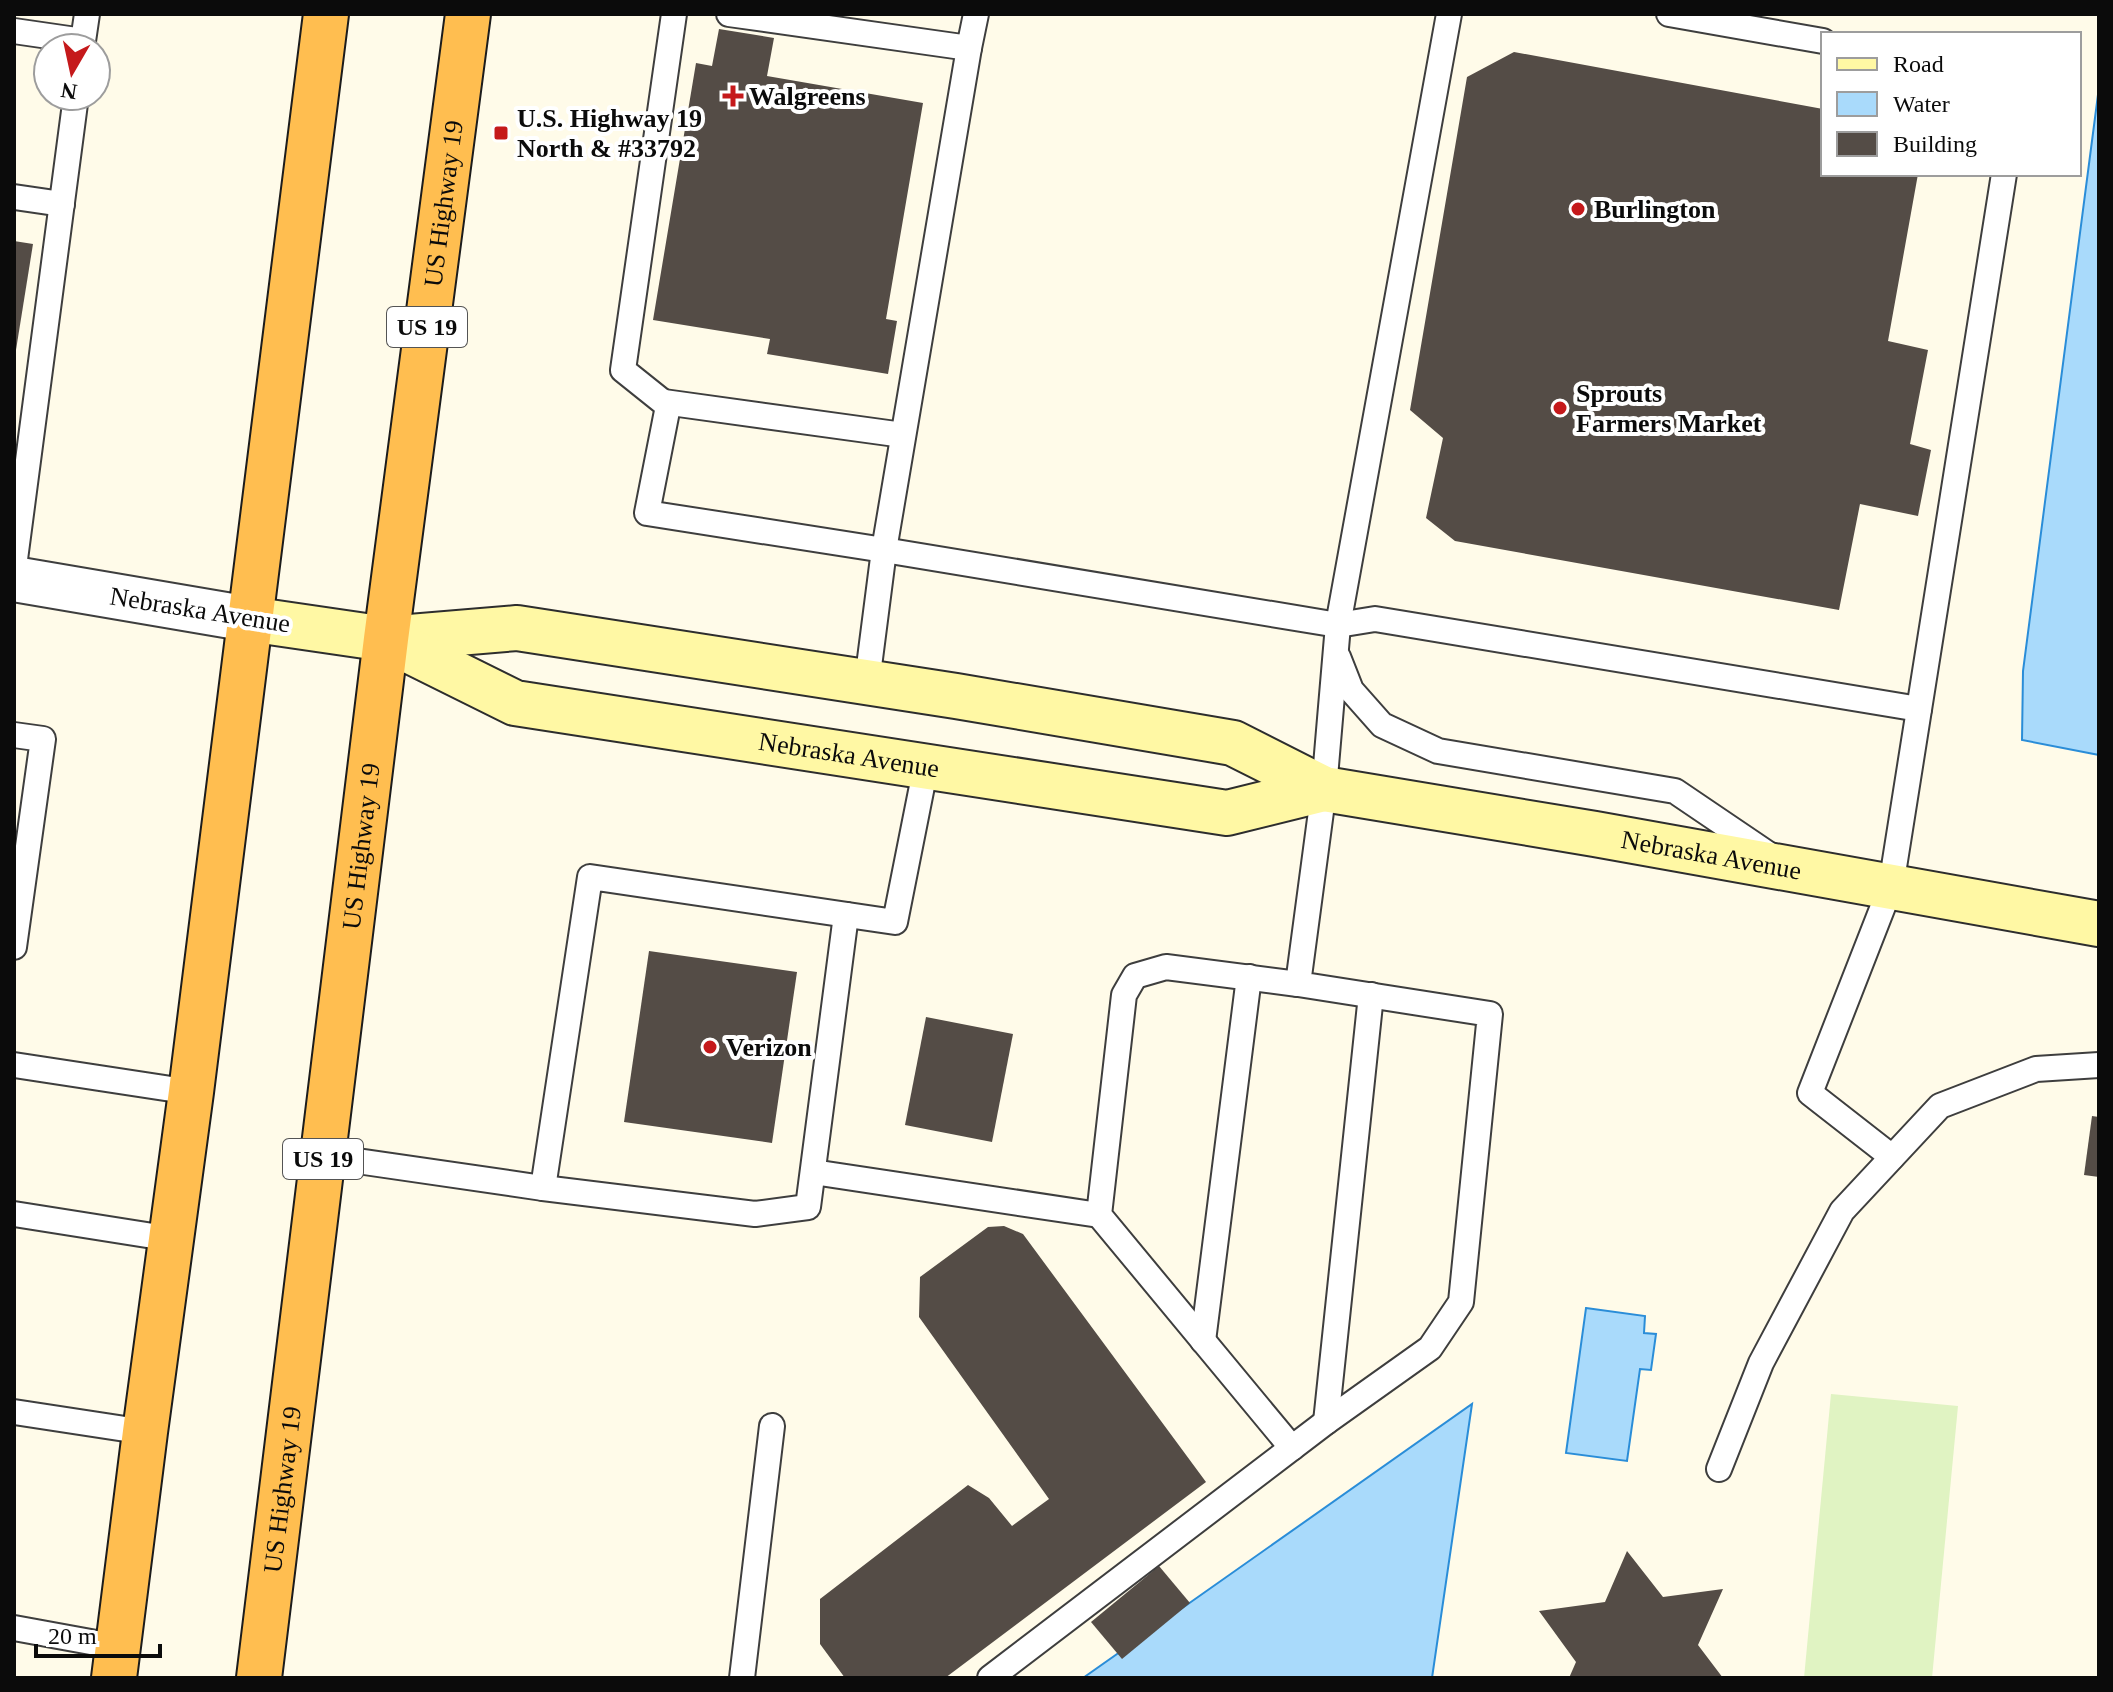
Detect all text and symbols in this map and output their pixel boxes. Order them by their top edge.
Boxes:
north arrow [32,32,112,112]
legend [1821,32,2081,176]
text: Road [1893,51,1944,77]
text: N [59,78,79,105]
place label: Walgreens [749,82,866,111]
marker: Walgreens [724,87,742,105]
text: Water [1893,91,1950,117]
place label: U.S. Highway 19 North & #33792 [517,104,702,163]
street label: US Highway 19 [418,118,468,288]
marker: U.S. Highway 19 North & #33792 [492,124,510,142]
text: Building [1893,131,1977,157]
place label: Burlington [1594,195,1716,224]
marker: Burlington [1569,200,1587,218]
road number: US 19 [387,307,467,347]
place label: Sprouts Farmers Market [1576,379,1762,438]
marker: Sprouts Farmers Market [1551,399,1569,417]
street label: Nebraska Avenue [108,581,292,639]
street label: Nebraska Avenue [757,726,941,783]
street label: US Highway 19 [336,761,385,931]
street label: Nebraska Avenue [1619,824,1804,885]
place label: Verizon [726,1033,812,1062]
marker: Verizon [701,1038,719,1056]
road number: US 19 [283,1139,363,1179]
street label: US Highway 19 [257,1404,307,1574]
scale bar [36,1608,160,1658]
text: 20 m [48,1623,97,1649]

